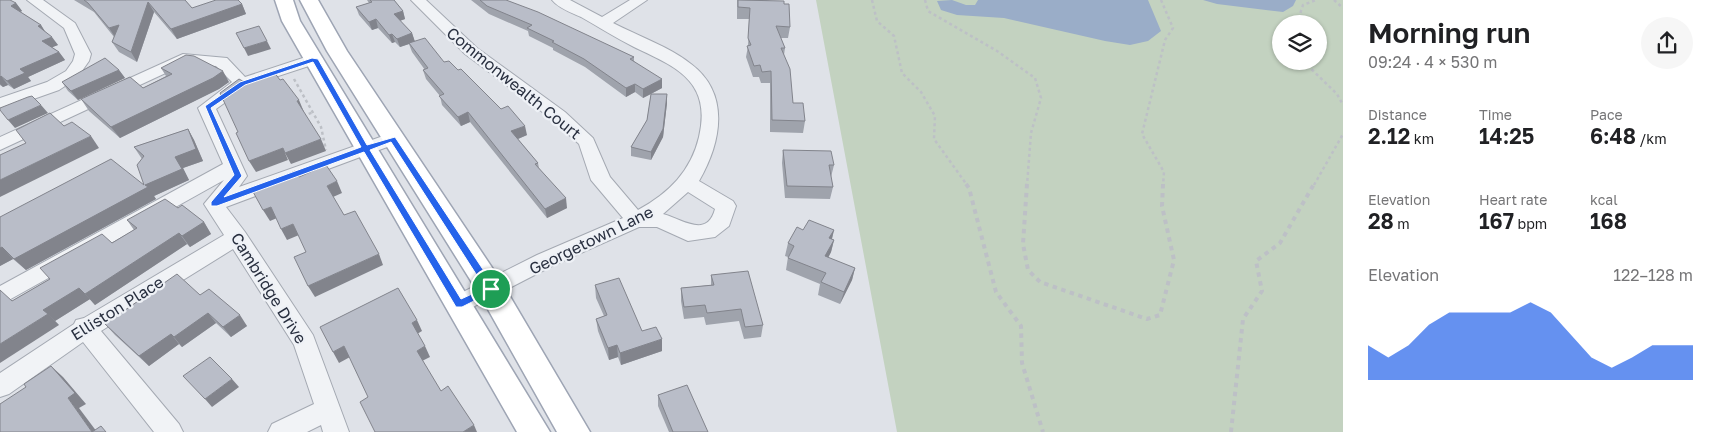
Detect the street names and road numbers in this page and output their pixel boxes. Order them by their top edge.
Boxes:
street label: Commonwealth Court [443,23,585,143]
street label: Georgetown Lane [526,201,656,279]
street label: Cambridge Drive [227,229,311,347]
street label: Elliston Place [67,272,167,344]

